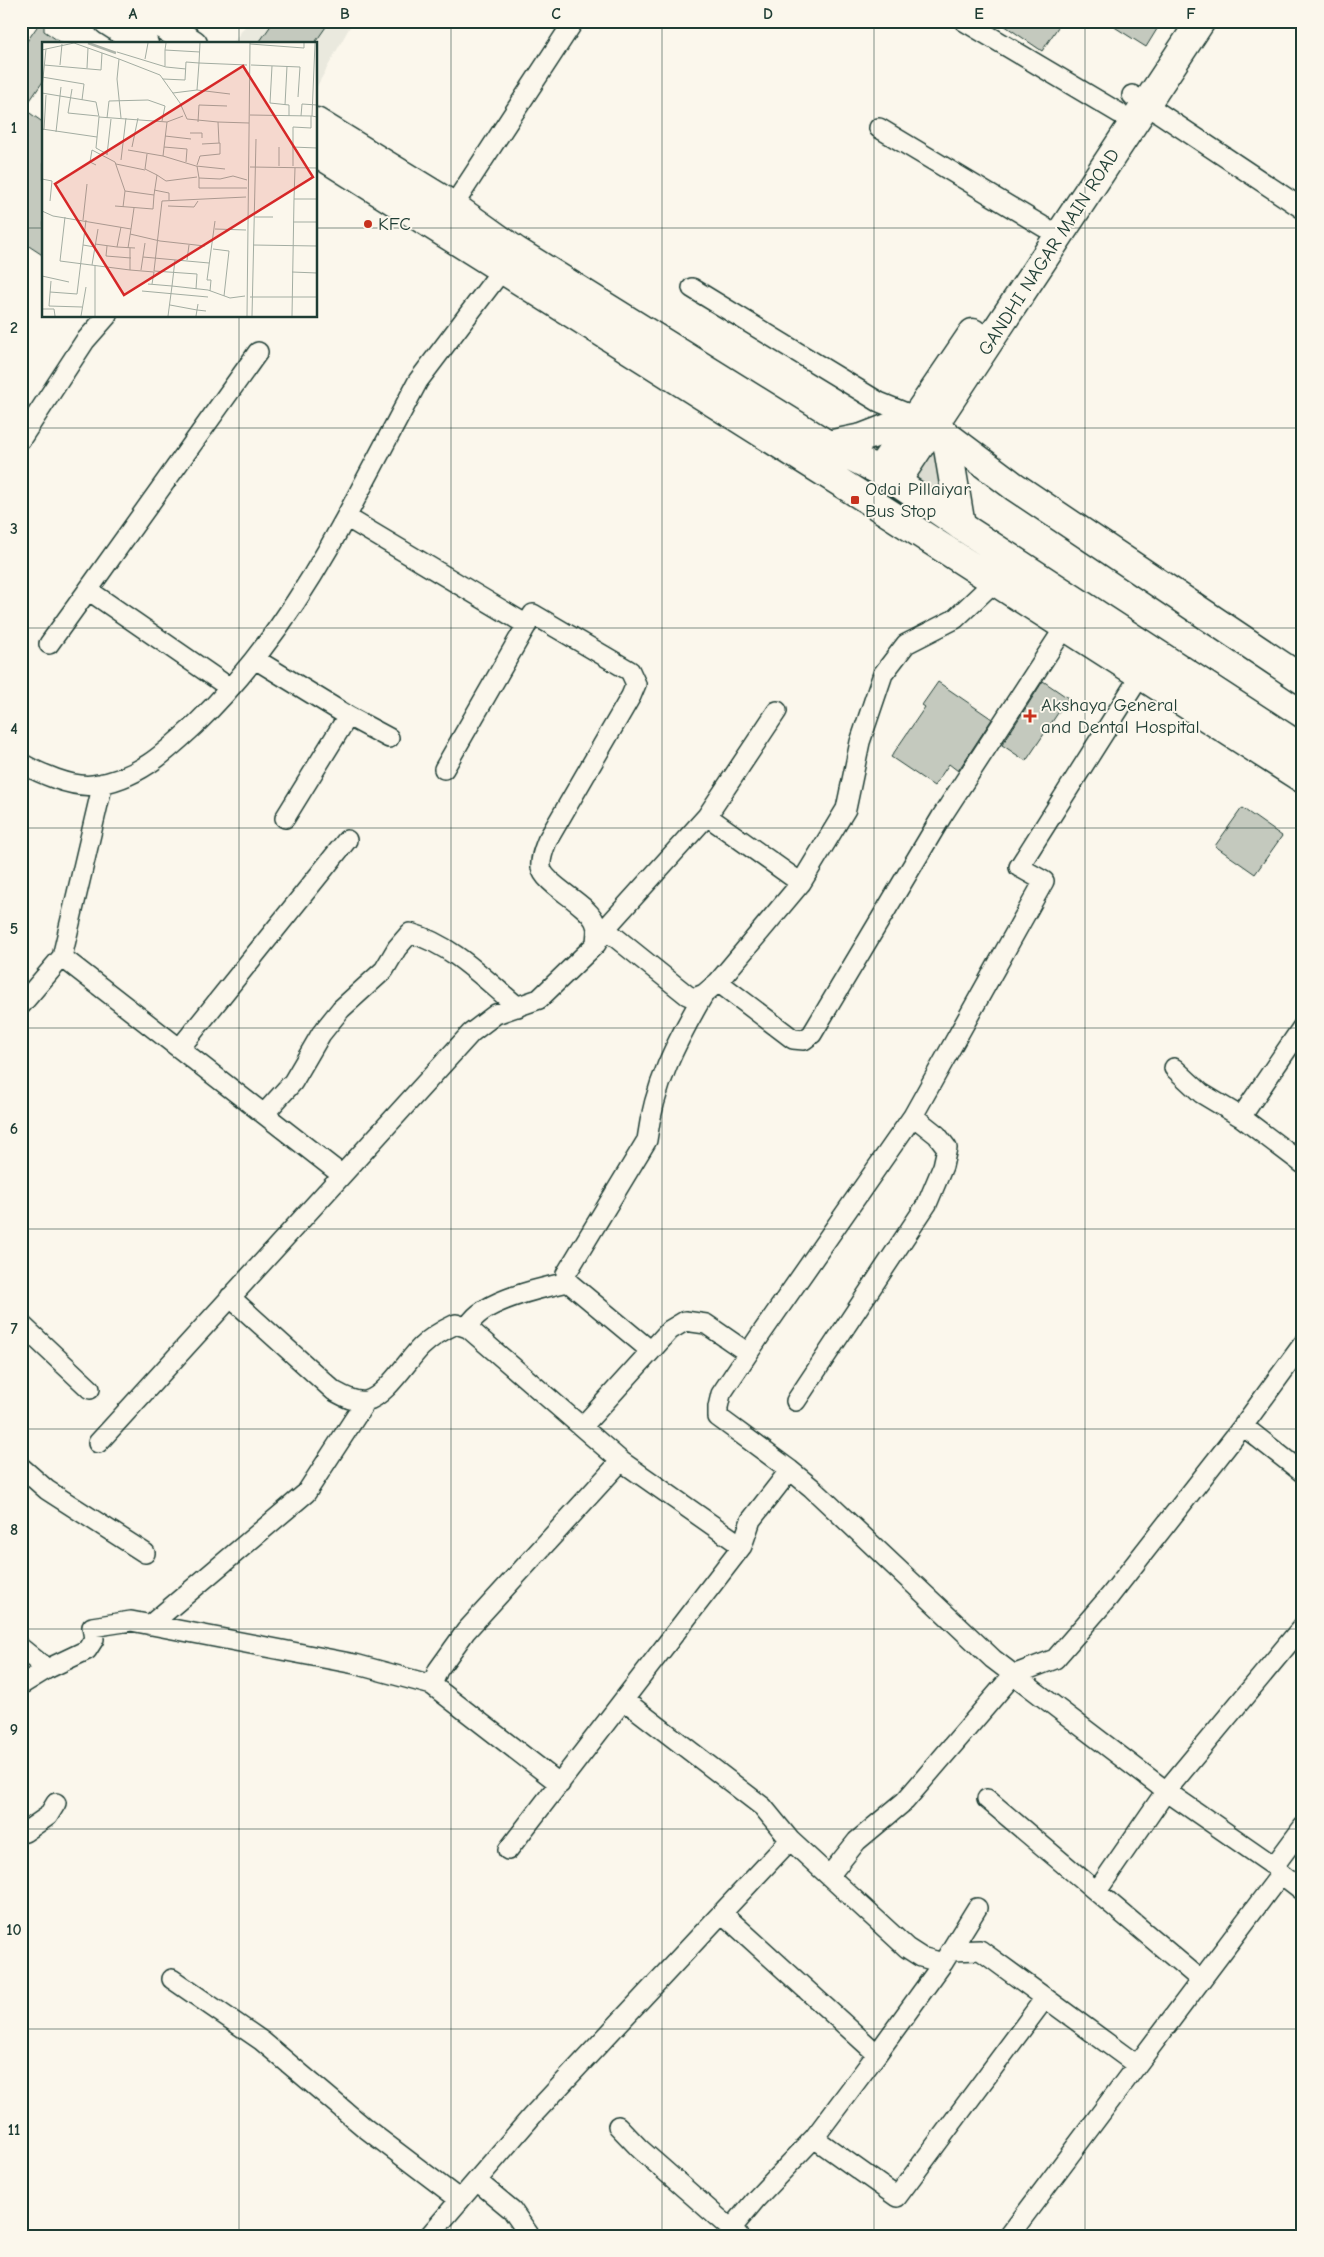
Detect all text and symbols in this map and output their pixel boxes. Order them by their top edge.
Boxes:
text: A [129,5,138,23]
text: B [340,5,350,23]
text: C [551,5,561,23]
text: D [763,5,773,23]
text: E [974,5,984,23]
text: F [1186,5,1196,23]
inset map [42,42,318,318]
text: 1 [11,119,17,137]
street label: GANDHI NAGAR MAIN ROAD [974,144,1124,360]
place label: KFC [378,213,411,235]
marker: KFC [362,218,374,230]
text: 2 [10,319,18,337]
place label: Odai Pillaiyar Bus Stop [865,478,971,522]
marker: Odai Pillaiyar Bus Stop [849,494,861,506]
text: 3 [10,520,18,538]
place label: Akshaya General and Dental Hospital [1041,694,1200,738]
marker: Akshaya General and Dental Hospital [1023,709,1037,723]
text: 4 [10,720,18,738]
text: 5 [10,920,18,938]
text: 6 [10,1120,18,1138]
text: 7 [10,1320,18,1338]
text: 8 [10,1521,18,1539]
text: 9 [10,1721,18,1739]
text: 10 [6,1921,22,1939]
text: 11 [8,2121,20,2139]

